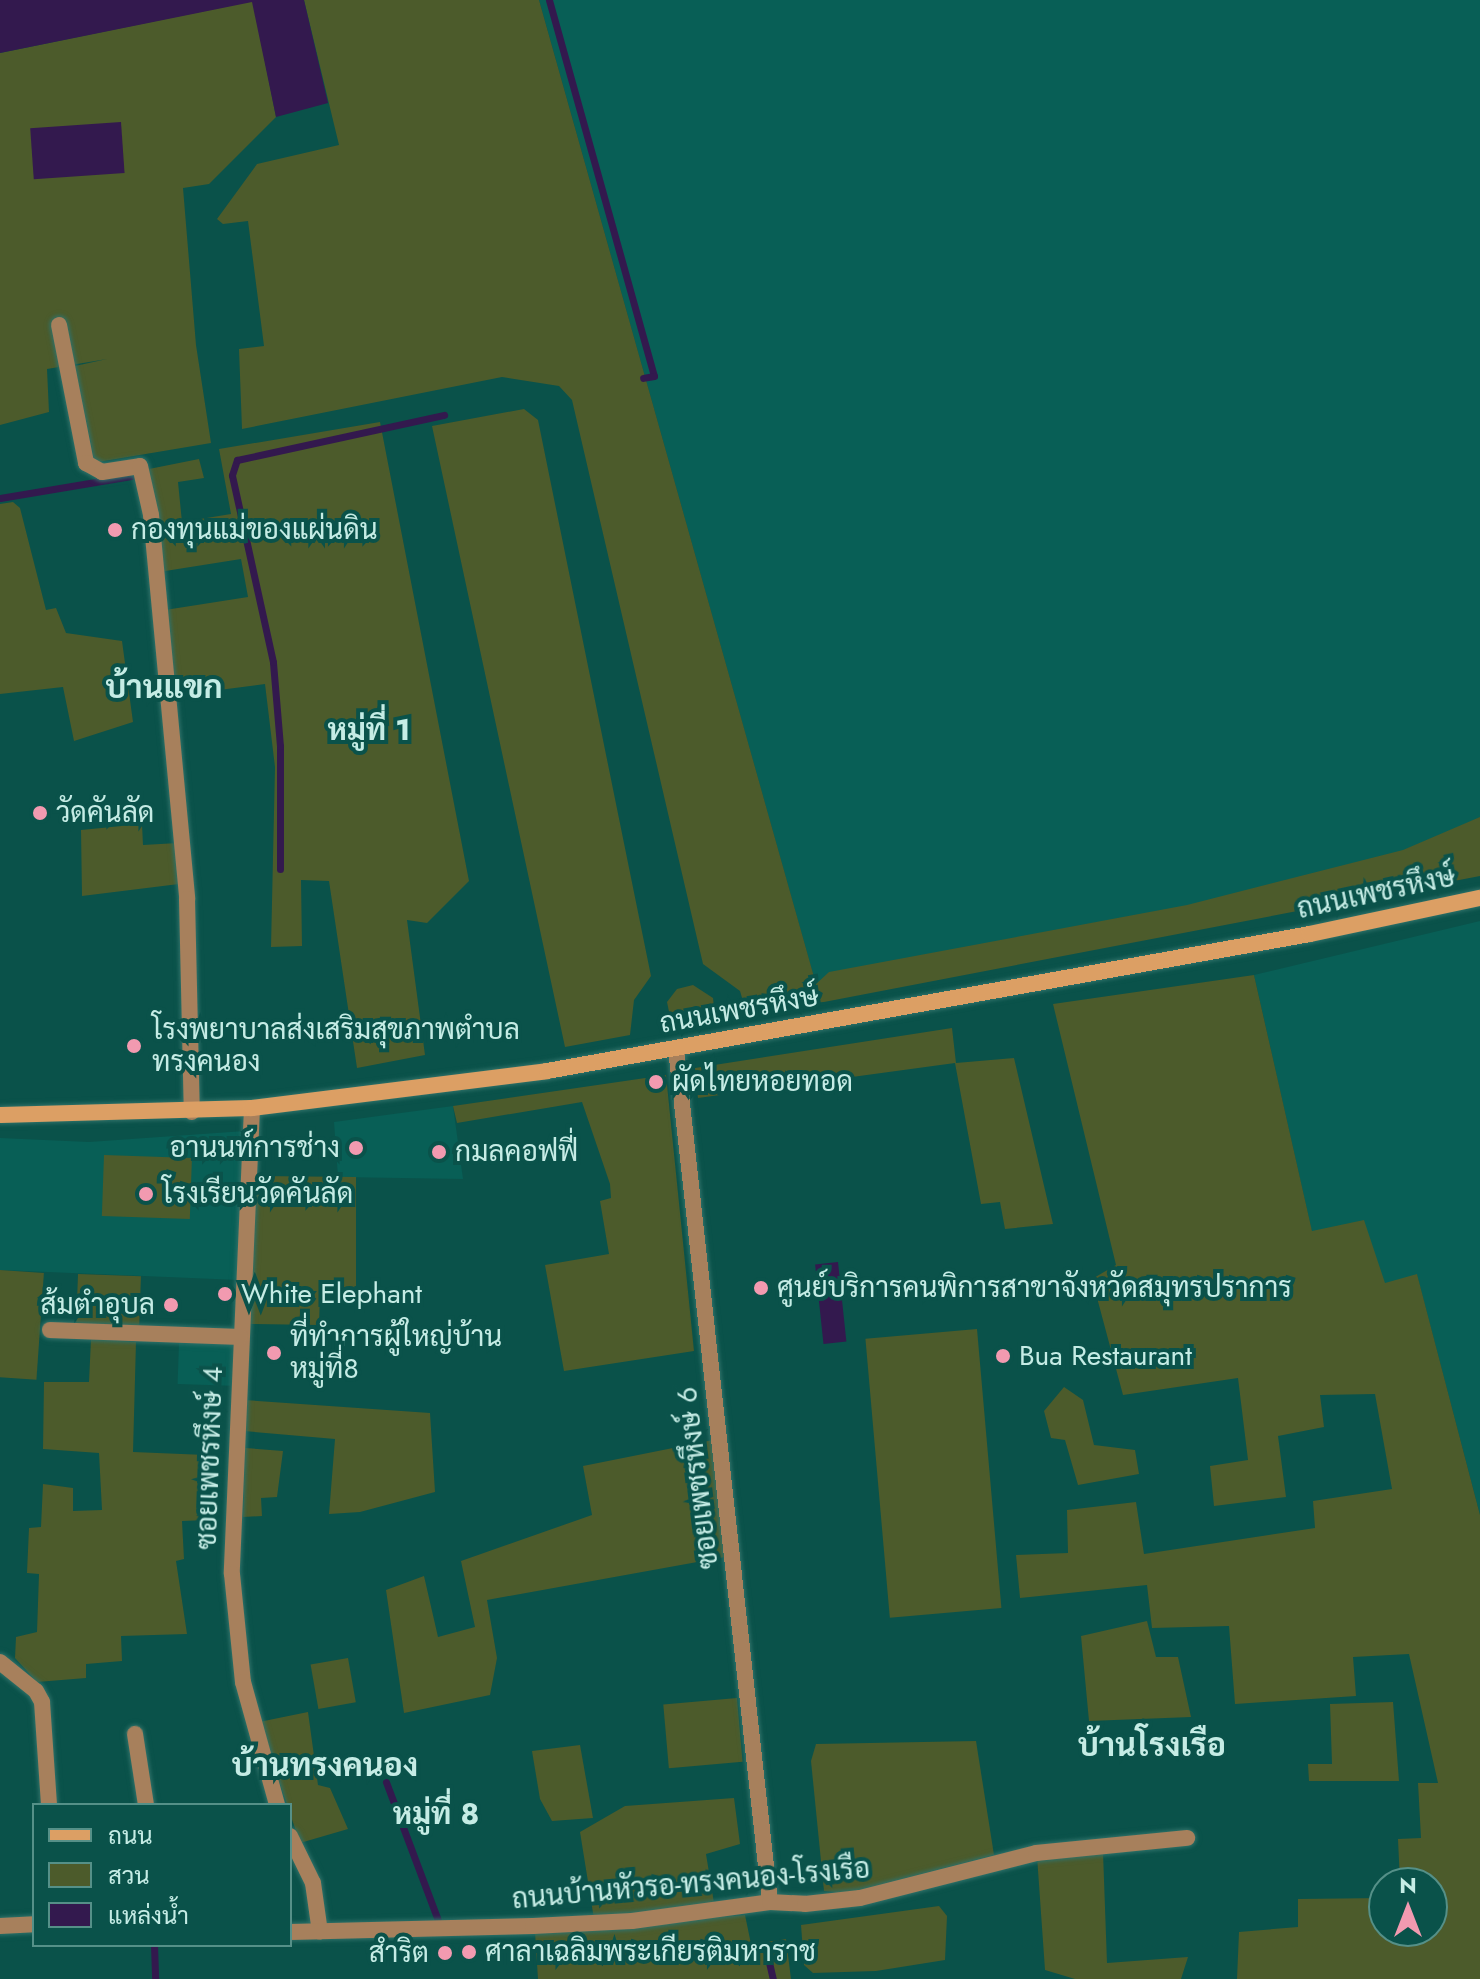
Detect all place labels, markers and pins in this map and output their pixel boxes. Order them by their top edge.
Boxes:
place label: กองทุนแม่ของแผ่นดิน [131,513,378,547]
marker: กองทุนแม่ของแผ่นดิน [106,521,124,539]
place label: วัดคันลัด [56,796,154,830]
marker: วัดคันลัด [31,804,49,822]
place label: โรงพยาบาลส่งเสริมสุขภาพตำบล ทรงคนอง [152,1013,520,1079]
marker: โรงพยาบาลส่งเสริมสุขภาพตำบล ทรงคนอง [123,1035,145,1057]
place label: ผัดไทยหอยทอด [672,1065,853,1099]
marker: ผัดไทยหอยทอด [647,1073,665,1091]
place label: อานนท์การช่าง [169,1131,340,1165]
place label: กมลคอฟฟี่ [455,1135,578,1169]
marker: อานนท์การช่าง [347,1139,365,1157]
marker: กมลคอฟฟี่ [430,1143,448,1161]
place label: โรงเรียนวัดคันลัด [162,1177,353,1211]
marker: โรงเรียนวัดคันลัด [137,1185,155,1203]
place label: ศูนย์บริการคนพิการสาขาจังหวัดสมุทรปราการ [777,1271,1292,1305]
place label: White Elephant [241,1277,422,1311]
marker: ศูนย์บริการคนพิการสาขาจังหวัดสมุทรปราการ [752,1279,770,1297]
marker: White Elephant [216,1285,234,1303]
place label: ส้มตำอุบล [40,1288,155,1322]
marker: ส้มตำอุบล [162,1296,180,1314]
place label: ที่ทำการผู้ใหญ่บ้าน หมู่ที่8 [290,1320,502,1386]
place label: Bua Restaurant [1019,1339,1192,1373]
marker: ที่ทำการผู้ใหญ่บ้าน หมู่ที่8 [265,1344,283,1362]
marker: Bua Restaurant [994,1347,1012,1365]
place label: ศาลาเฉลิมพระเกียรติมหาราช [485,1935,816,1969]
place label: สำริต [369,1936,429,1970]
marker: ศาลาเฉลิมพระเกียรติมหาราช [460,1943,478,1961]
marker: สำริต [436,1944,454,1962]

